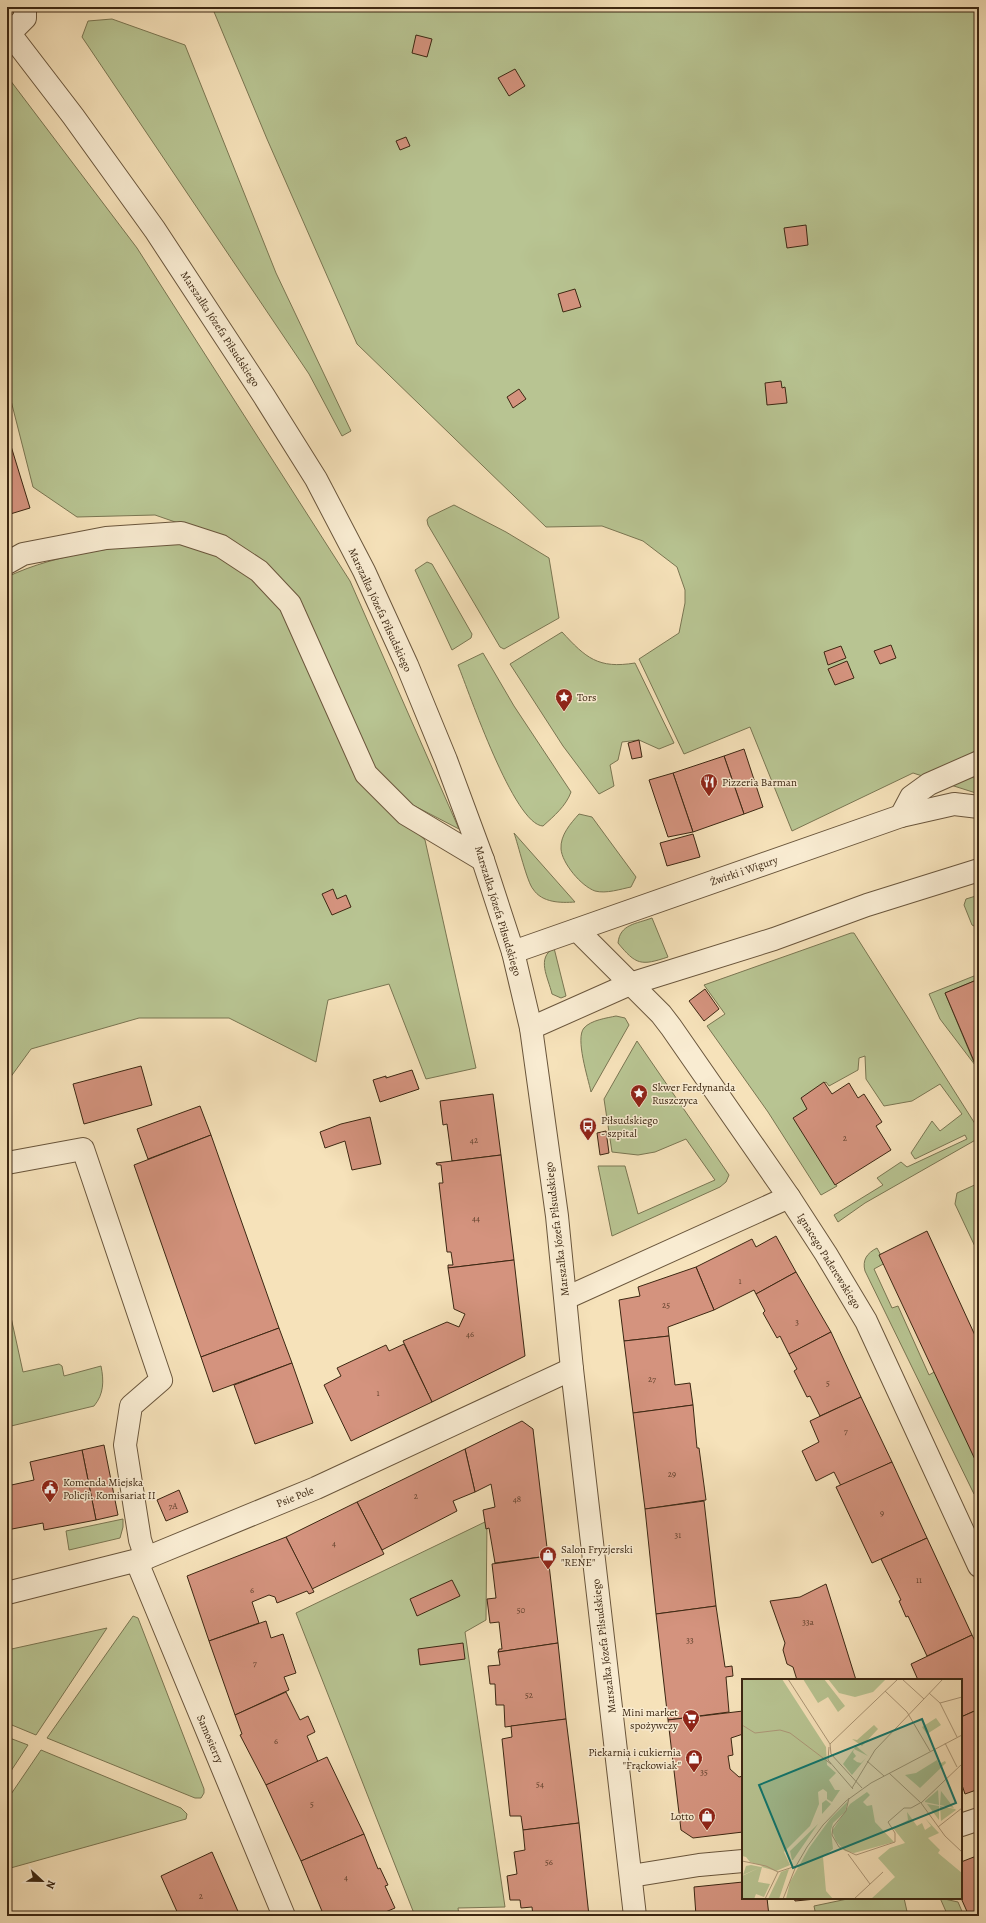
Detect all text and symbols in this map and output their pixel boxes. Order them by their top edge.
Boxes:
street label: Marszałka Józefa Piłsudskiego [177,268,263,390]
street label: Marszałka Józefa Piłsudskiego [345,546,416,675]
place icon: Tors [554,687,574,712]
place label: Tors [577,690,596,705]
restaurant icon: Pizzeria Barman [699,772,719,797]
place label: Pizzeria Barman [722,775,797,790]
street label: Marszałka Józefa Piłsudskiego [471,844,525,978]
street label: Żwirki i Wigury [708,852,780,890]
place label: Skwer Ferdynanda Ruszczyca [652,1080,736,1108]
place icon: Skwer Ferdynanda Ruszczyca [629,1083,649,1108]
place label: Piłsudskiego - szpital [601,1113,659,1141]
bus stop icon: Piłsudskiego - szpital [578,1116,598,1141]
house number: 2 [843,1132,848,1144]
house number: 42 [470,1134,479,1146]
street label: Marszałka Józefa Piłsudskiego [541,1160,573,1297]
street label: Ignacego Paderewskiego [793,1210,865,1312]
house number: 44 [472,1212,480,1224]
house number: 1 [738,1275,742,1287]
house number: 25 [662,1299,670,1311]
house number: 3 [795,1316,799,1328]
house number: 46 [466,1328,474,1340]
house number: 27 [648,1373,656,1385]
house number: 5 [826,1377,830,1389]
house number: 1 [376,1387,380,1399]
house number: 7 [844,1425,848,1437]
house number: 29 [668,1468,676,1480]
place label: Komenda Miejska Policji. Komisariat II [63,1475,156,1503]
public building icon: Komenda Miejska Policji. Komisariat II [40,1478,60,1503]
street label: Psie Pole [274,1483,316,1511]
house number: 2 [414,1490,419,1502]
house number: 48 [513,1493,521,1505]
house number: 7A [168,1500,178,1512]
house number: 9 [880,1507,884,1519]
house number: 31 [675,1529,681,1541]
house number: 4 [332,1537,336,1549]
place label: Salon Fryzjerski "RENE" [561,1542,633,1570]
shop icon: Salon Fryzjerski "RENE" [538,1545,558,1570]
house number: 11 [916,1574,922,1586]
street label: Marszałka Józefa Piłsudskiego [588,1577,620,1714]
house number: 6 [250,1584,254,1596]
house number: 50 [517,1604,526,1616]
house number: 33a [802,1616,815,1628]
house number: 33 [686,1634,694,1646]
house number: 7 [253,1657,257,1669]
inset map [742,1679,962,1899]
house number: 52 [525,1689,534,1701]
place label: Mini market spożywczy [622,1705,678,1733]
supermarket icon: Mini market spożywczy [681,1708,701,1733]
street label: Samosierry [193,1712,227,1766]
house number: 6 [274,1735,278,1747]
place label: Piekarnia i cukiernia "Frąckowiak" [588,1745,682,1773]
shop icon: Piekarnia i cukiernia "Frąckowiak" [684,1748,704,1773]
house number: 35 [700,1766,708,1778]
house number: 54 [536,1778,544,1790]
house number: 5 [310,1798,314,1810]
shop icon: Lotto [697,1806,717,1831]
place label: Lotto [670,1809,695,1824]
house number: 56 [545,1856,553,1868]
north arrow [22,1861,62,1901]
house number: 4 [344,1871,348,1883]
text: N [42,1878,59,1891]
house number: 2 [199,1890,204,1902]

